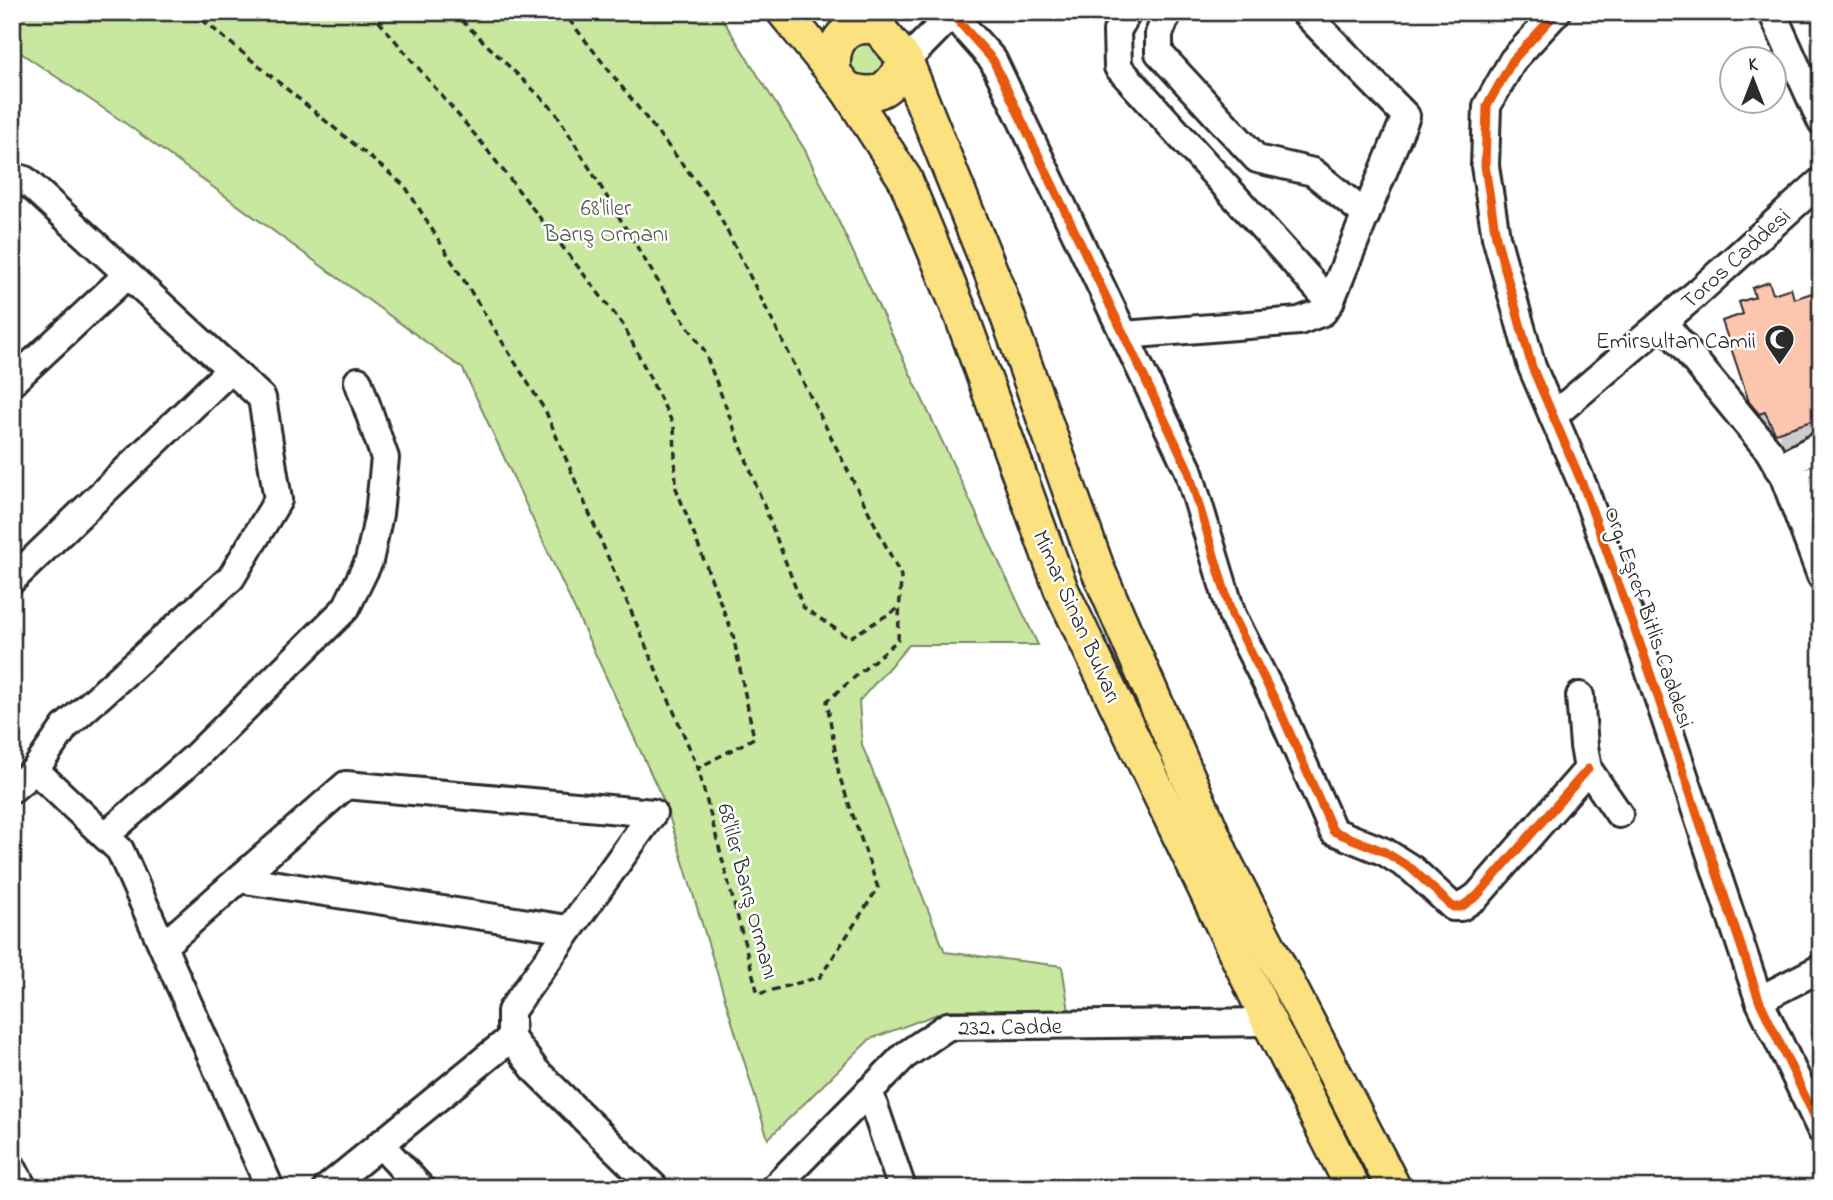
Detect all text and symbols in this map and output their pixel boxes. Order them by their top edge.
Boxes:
north arrow [1717,46,1787,116]
text: K [1748,52,1758,79]
park label: 68'liler Barış Ormanı [543,193,668,252]
street label: Toros Caddesi [1674,201,1799,318]
mosque icon: Emirsultan Camii [1762,323,1796,367]
place label: Emirsultan Camii [1596,326,1756,359]
street label: Org. Eşref Bitlis Caddesi [1593,503,1701,733]
street label: Mimar Sinan Bulvarı [1023,525,1129,709]
street label: 68'liler Barış Ormanı [707,800,786,983]
street label: 232. Cadde [958,1011,1063,1046]

